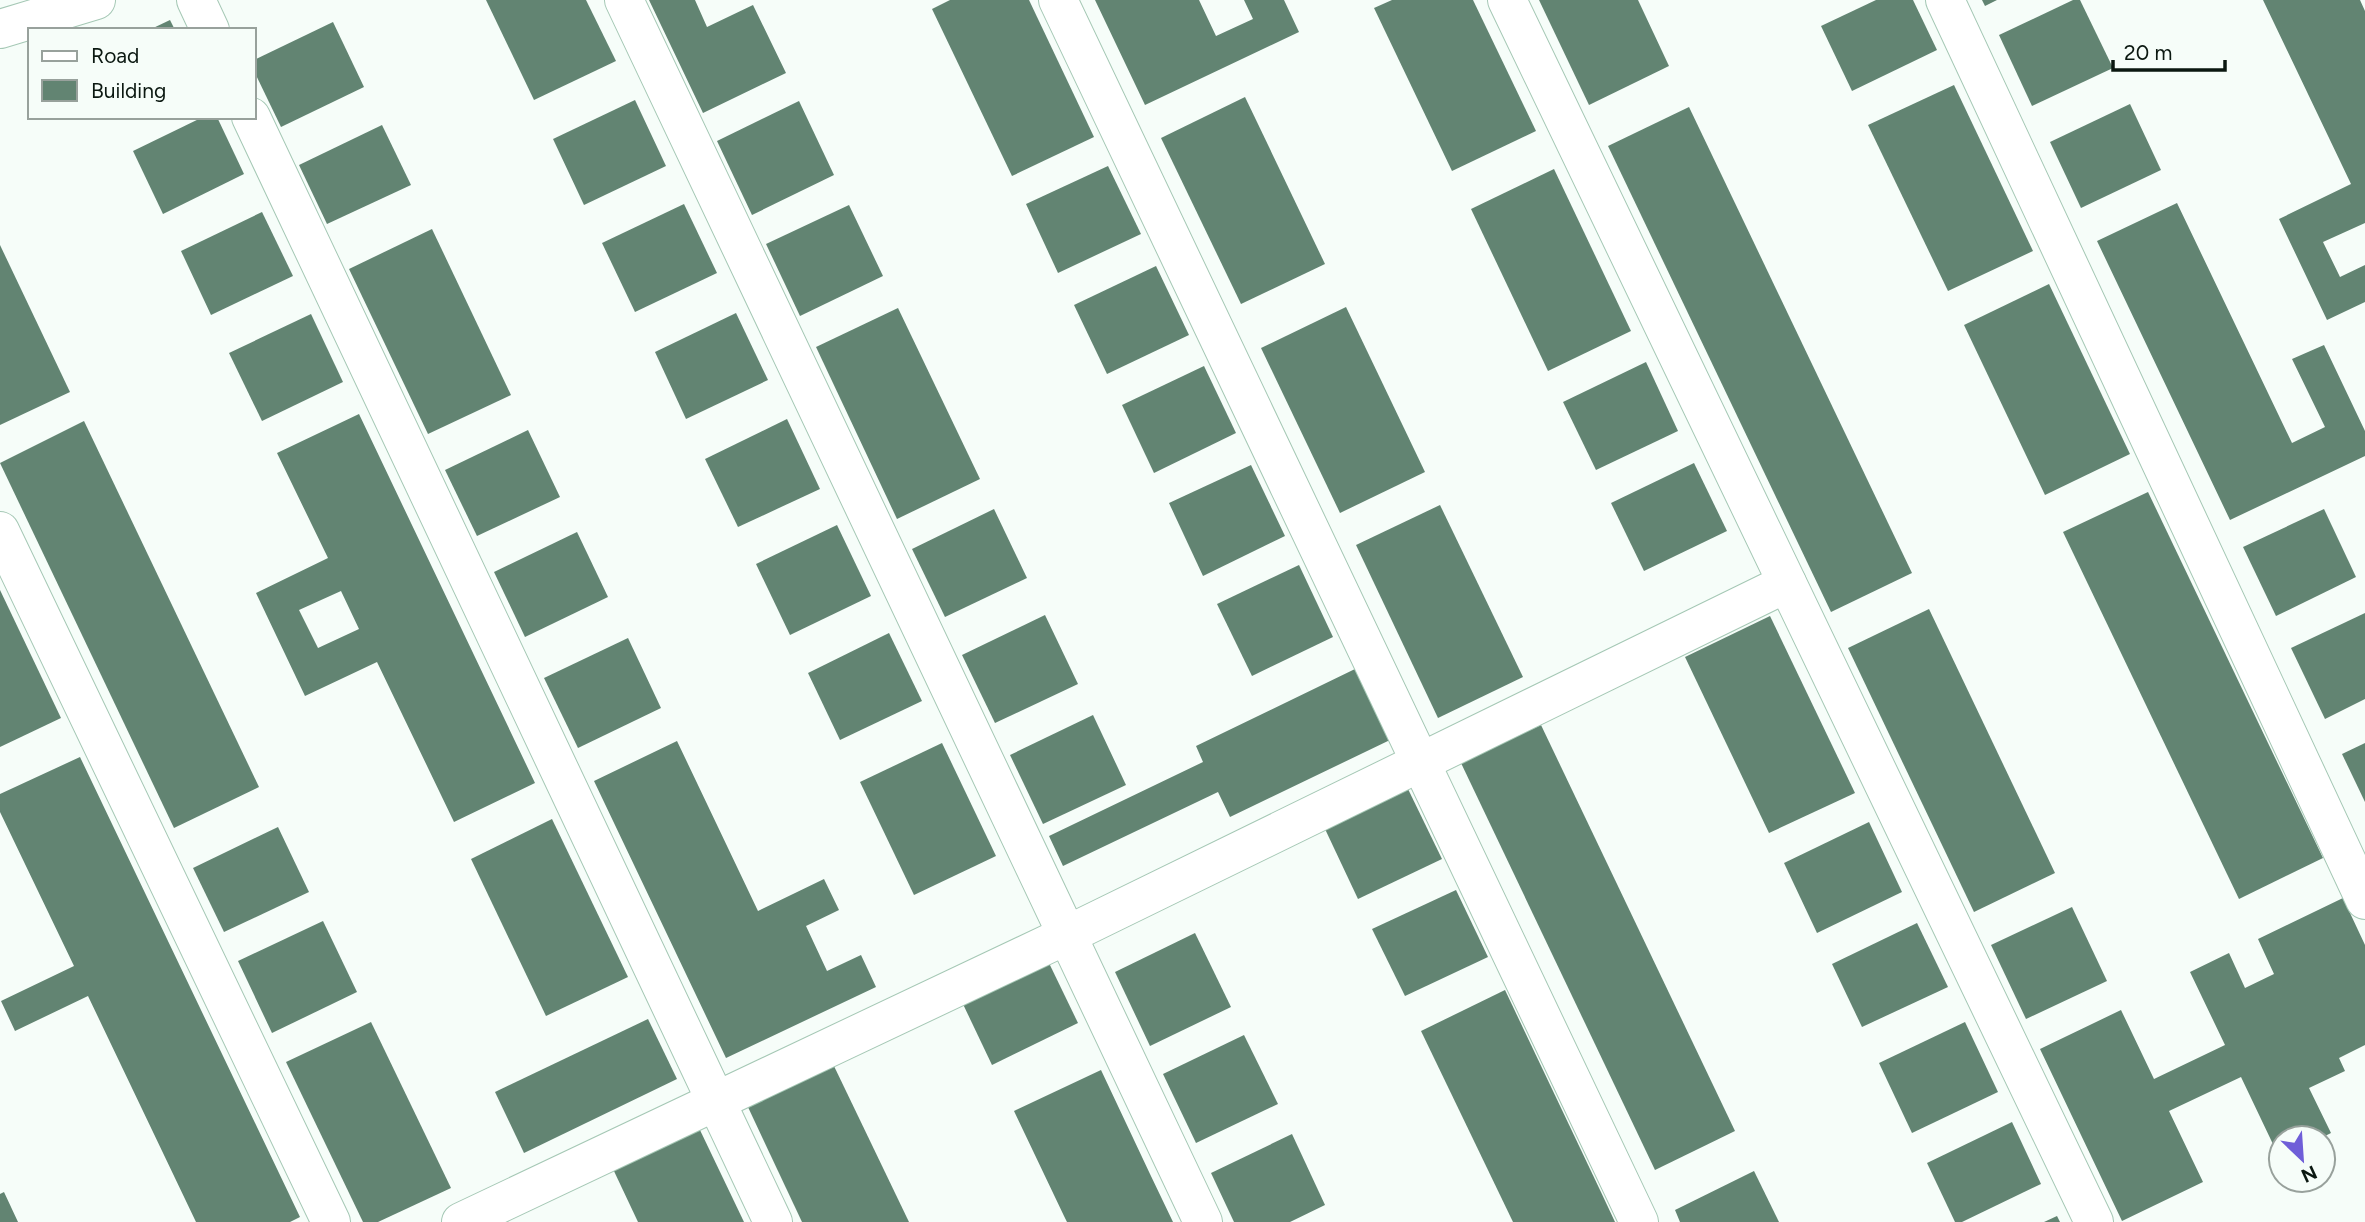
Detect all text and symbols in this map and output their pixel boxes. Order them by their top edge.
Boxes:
legend [28,28,256,119]
scale bar [2113,28,2225,72]
text: 20 m [2124,40,2172,65]
text: Road [91,43,139,68]
text: Building [91,78,166,103]
north arrow [2267,1124,2337,1194]
text: N [2297,1160,2320,1187]

